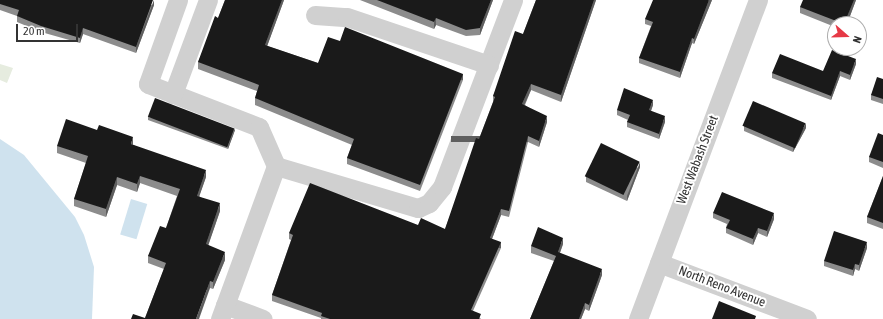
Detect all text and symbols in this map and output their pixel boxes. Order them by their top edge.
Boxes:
scale bar [18,16,80,42]
north arrow [827,16,867,56]
text: 20 m [23,24,45,38]
text: N [851,35,864,45]
street label: West Wabash Street [674,114,722,206]
street label: North Reno Avenue [676,263,768,311]

